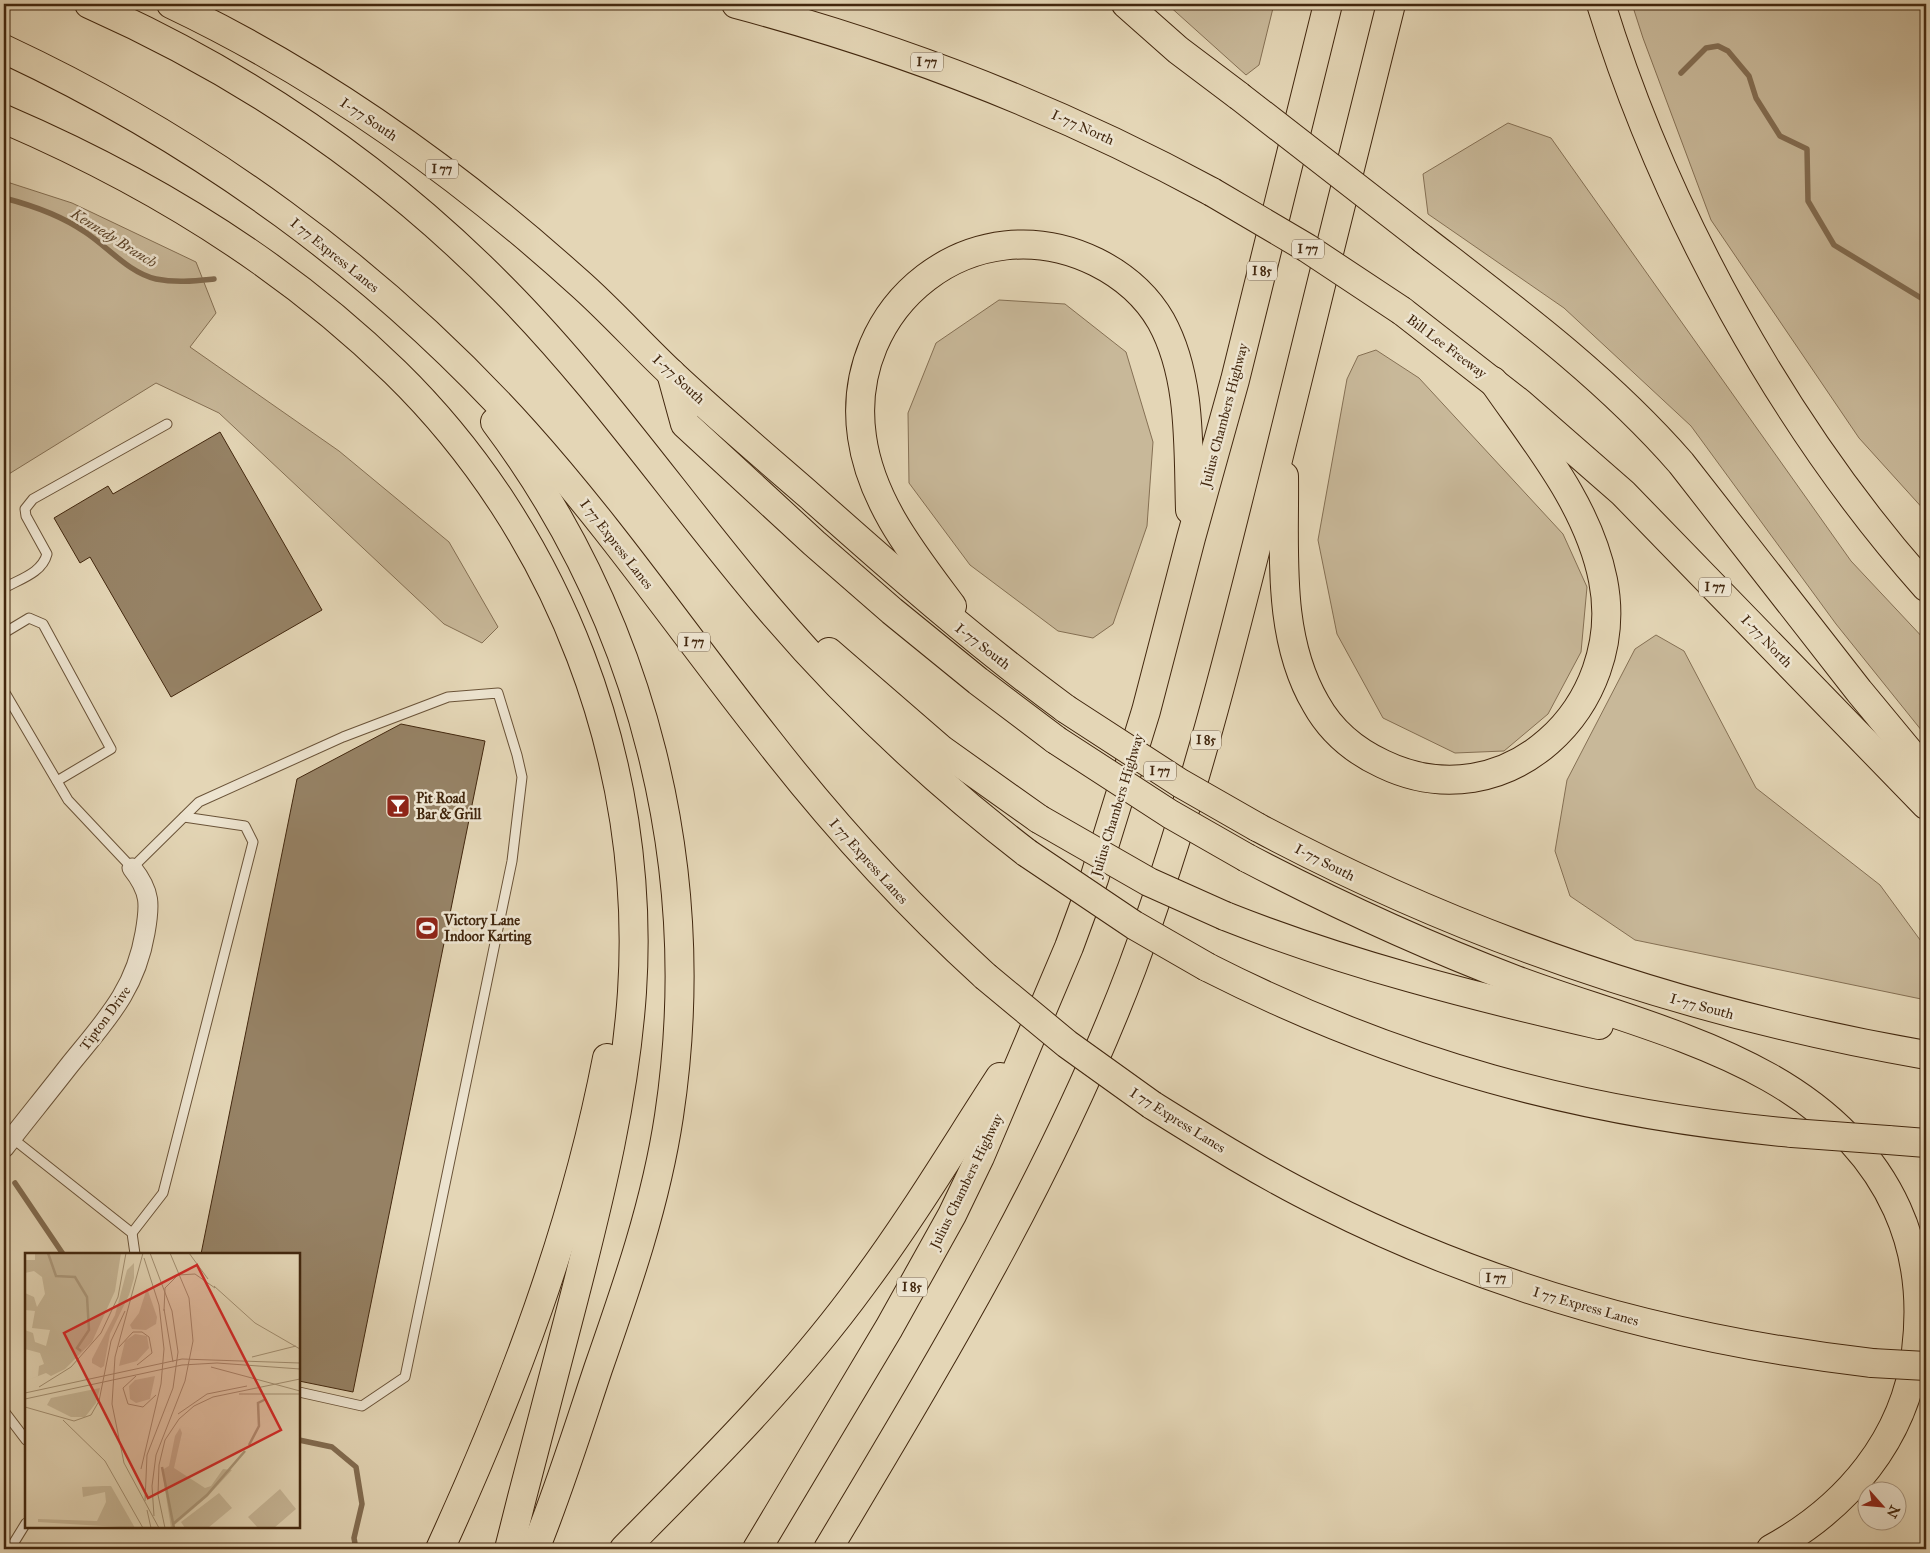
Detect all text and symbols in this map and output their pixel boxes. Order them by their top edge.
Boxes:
road number: I 77 [911,52,943,72]
street label: I-77 South [337,94,401,145]
street label: I-77 North [1049,106,1117,149]
road number: I 77 [426,160,458,178]
water label: Kennedy Branch [67,204,161,272]
street label: I 77 Express Lanes [287,214,382,296]
road number: I 77 [1292,240,1324,258]
road number: I 85 [1247,262,1277,280]
street label: Bill Lee Freeway [1403,311,1490,382]
street label: Julius Chambers Highway [1197,341,1253,491]
street label: I-77 South [649,351,708,408]
street label: I 77 Express Lanes [576,496,657,593]
road number: I 77 [1699,578,1731,596]
street label: I-77 North [1737,612,1796,671]
street label: I-77 South [952,620,1014,673]
road number: I 77 [678,632,710,652]
road number: I 85 [1191,730,1221,750]
street label: Julius Chambers Highway [1087,731,1148,881]
road number: I 77 [1144,761,1176,780]
place label: Pit Road Bar & Grill [416,790,482,823]
bar icon: Pit Road Bar & Grill [385,793,411,819]
street label: I 77 Express Lanes [826,815,911,908]
street label: I-77 South [1292,840,1358,885]
place label: Victory Lane Indoor Karting [443,912,532,946]
sports icon: Victory Lane Indoor Karting [414,915,440,941]
street label: Tipton Drive [76,983,135,1054]
street label: I-77 South [1668,990,1736,1023]
street label: I 77 Express Lanes [1127,1084,1229,1157]
street label: Julius Chambers Highway [925,1110,1008,1254]
inset map [25,1253,300,1528]
road number: I 77 [1480,1268,1512,1288]
road number: I 85 [897,1277,927,1296]
street label: I 77 Express Lanes [1531,1283,1641,1330]
north arrow [1858,1480,1908,1530]
text: N [1883,1503,1903,1521]

